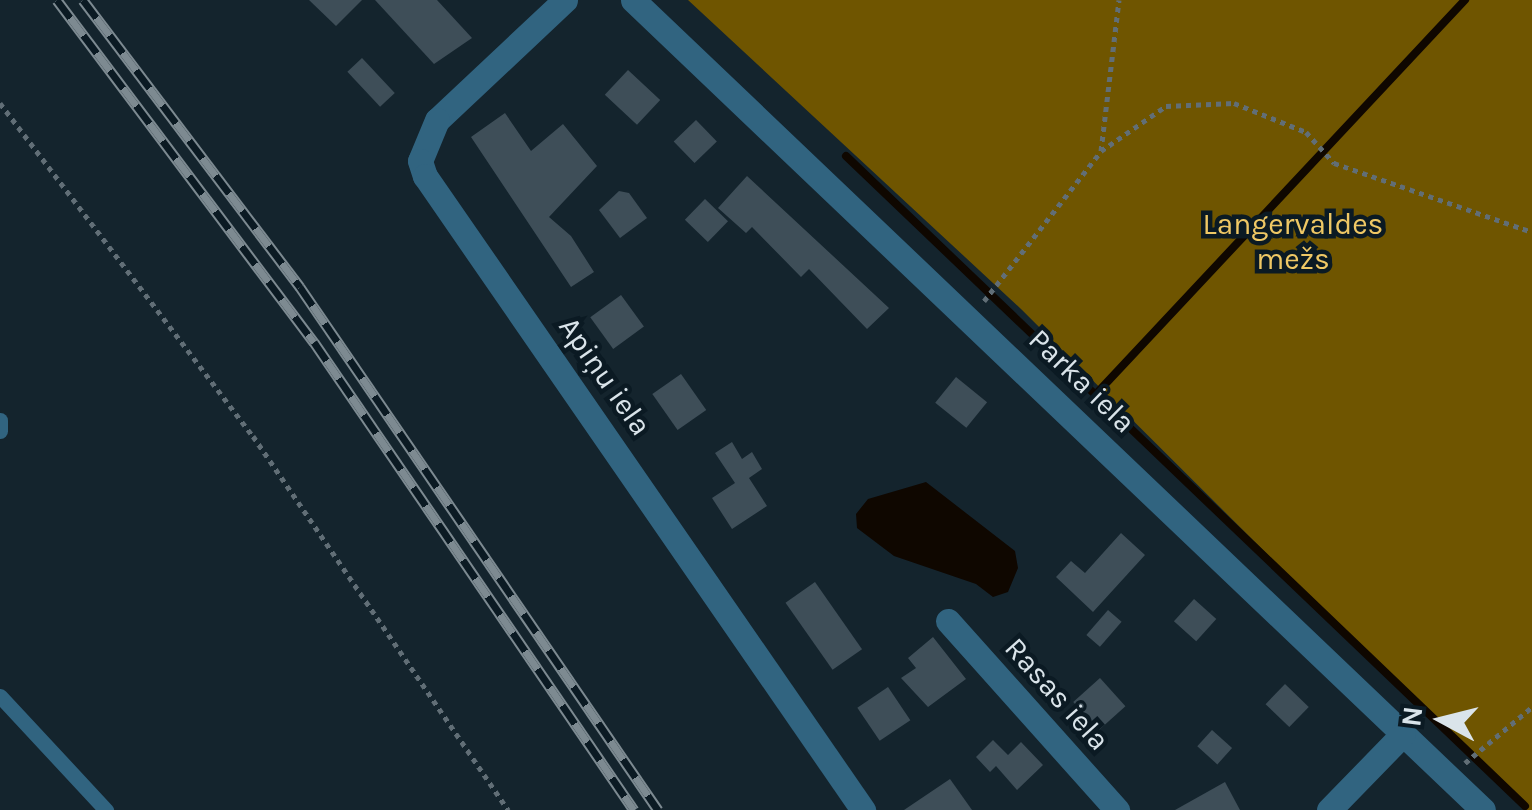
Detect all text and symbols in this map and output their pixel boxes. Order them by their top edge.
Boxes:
park label: Langervaldes mežs [1203,206,1383,276]
street label: Apiņu iela [551,310,659,442]
street label: Parka iela [1021,322,1143,440]
street label: Rasas iela [997,630,1117,758]
north arrow [1392,670,1492,770]
text: N [1394,704,1429,728]

